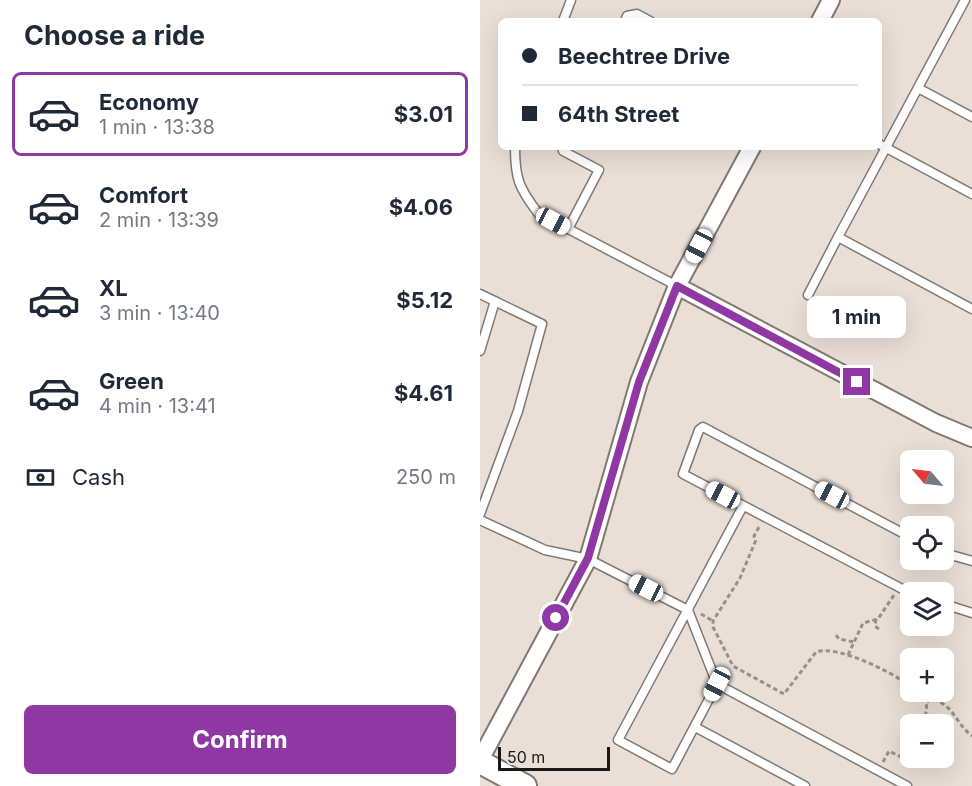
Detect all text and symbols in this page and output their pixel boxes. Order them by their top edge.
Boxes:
text: Choose a ride [24,19,205,52]
text: Beechtree Drive [558,43,730,69]
icon: car [27,87,81,141]
text: Economy [99,89,199,115]
text: $3.01 [394,101,453,127]
text: 64th Street [558,101,679,127]
text: 1 min · 13:38 [99,115,215,139]
icon: car [27,180,81,234]
text: Comfort [99,182,188,208]
text: $4.06 [389,194,453,220]
car [533,205,573,237]
text: 2 min · 13:39 [99,208,219,232]
car [683,226,715,266]
icon: car [27,273,81,327]
text: XL [99,275,128,301]
text: $5.12 [396,287,453,313]
callout: 1 min [808,295,907,337]
text: 3 min · 13:40 [99,301,220,325]
text: 1 min [832,305,881,329]
icon: car [27,366,81,420]
text: Green [99,368,164,394]
route end [843,368,870,395]
text: $4.61 [394,380,453,406]
text: 4 min · 13:41 [99,394,216,418]
north arrow [900,450,954,504]
map controls [900,450,954,768]
icon: cash [24,461,57,494]
text: Cash [72,464,125,490]
text: 250 m [396,465,456,489]
car [703,479,743,511]
car [812,479,852,511]
button: locate [900,516,954,570]
car [626,572,666,604]
button: layers [900,582,954,636]
route start [542,604,569,631]
button: + [900,648,954,702]
car [701,664,733,704]
button: Confirm [24,705,456,774]
button: − [900,714,954,768]
scale bar [498,744,610,772]
text: 50 m [507,747,545,767]

